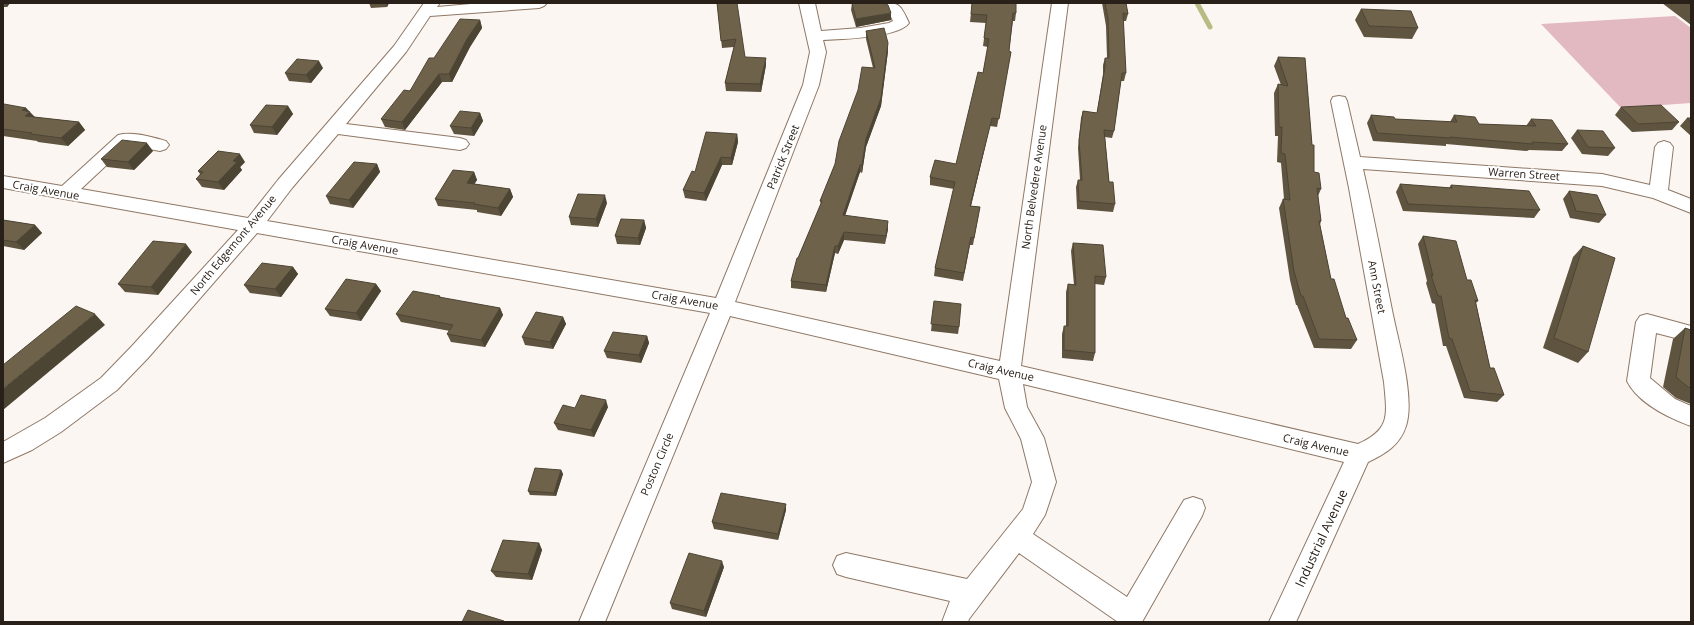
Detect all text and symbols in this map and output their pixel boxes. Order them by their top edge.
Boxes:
street label: Patrick Street [763,122,802,191]
street label: North Belvedere Avenue [1017,124,1050,250]
street label: Warren Street [1488,164,1560,183]
street label: Craig Avenue [12,176,81,203]
street label: North Edgemont Avenue [186,191,279,298]
street label: Craig Avenue [331,231,400,258]
street label: Ann Street [1365,259,1390,315]
street label: Craig Avenue [651,286,720,313]
street label: Craig Avenue [967,355,1036,384]
street label: Poston Circle [637,430,677,498]
street label: Craig Avenue [1282,430,1351,459]
street label: Industrial Avenue [1290,486,1352,590]

